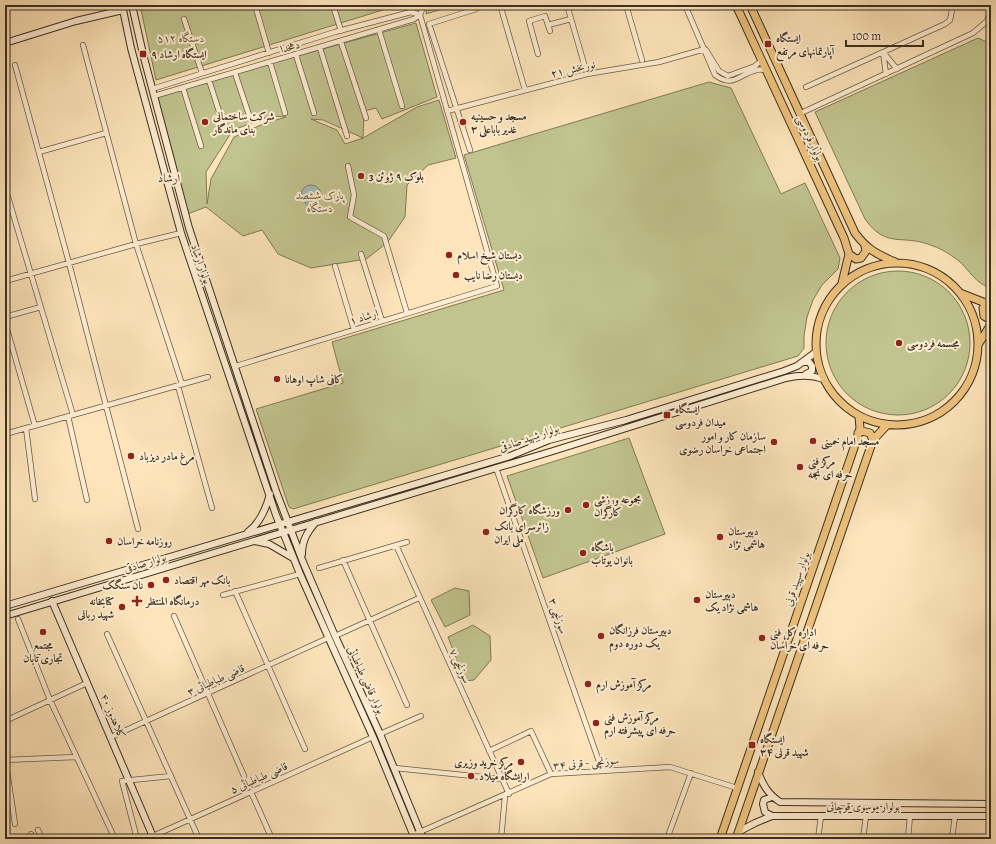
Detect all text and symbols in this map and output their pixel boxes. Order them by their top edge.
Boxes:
scale bar [846,22,923,48]
text: 100 m [852,28,881,44]
park label: ۵۱۲ دستگاه [158,31,205,46]
place label: ایستگاه آپارتمانهای مرتفع [776,31,836,62]
street label: دهخدا [278,37,302,57]
marker: ایستگاه آپارتمانهای مرتفع [763,39,773,49]
place label: ایستگاه ارشاد ۹ [151,47,207,62]
marker: ایستگاه ارشاد ۹ [138,49,148,59]
street label: نوربخش ۲۱ [549,57,597,81]
place label: شرکت ساختمانی بنای ماندگار [211,109,275,137]
place label: مسجد و حسینیه غدیر باباعلی ۳ [471,109,526,138]
street label: بولوار فردوسی [793,113,827,163]
marker: شرکت ساختمانی بنای ماندگار [200,117,210,127]
marker: مسجد و حسینیه غدیر باباعلی ۳ [458,117,468,127]
place label: بلوک ۹ ژوئن 3 [369,169,424,184]
district label: ارشاد [158,170,181,186]
marker: بلوک ۹ ژوئن 3 [356,171,366,181]
park label: پارک‌ ششصد دستگاه [296,188,345,216]
street label: بولوار ارشاد [187,242,215,286]
place label: دبستان شیخ اسلام [457,248,522,265]
marker: دبستان شیخ اسلام [444,250,454,260]
place label: دبستان رضا نایب [464,268,523,283]
marker: دبستان رضا نایب [451,270,461,280]
street label: ارشاد ۱ [348,306,380,328]
place label: مجسمه فردوسی [907,336,960,351]
marker: مجسمه فردوسی [894,338,904,348]
place label: کافی شاپ اوهانا [285,372,343,387]
marker: کافی شاپ اوهانا [272,374,282,384]
place label: ایستگاه میدان فردوسی [675,402,726,430]
marker: ایستگاه میدان فردوسی [662,410,672,420]
street label: بولوار شهید صادقی [497,421,561,455]
place label: سازمان کار و امور اجتماعی خراسان رضوی [679,429,766,457]
place label: مسجد امام خمینی [821,434,879,451]
marker: مسجد امام خمینی [808,436,818,446]
marker: سازمان کار و امور اجتماعی خراسان رضوی [769,437,779,447]
place label: مرغ مادر دیزباد [139,449,195,466]
marker: مرغ مادر دیزباد [126,451,136,461]
place label: مرکز فنی حرفه ای نجمه [808,454,852,482]
marker: مرکز فنی حرفه ای نجمه [795,462,805,472]
place label: مجموعه ورزشی کارگران [594,492,642,520]
marker: مجموعه ورزشی کارگران [581,500,591,510]
place label: ورزشگاه کارگران [499,503,560,518]
marker: ورزشگاه کارگران [563,505,573,515]
place label: زائرسرای بانک ملی ایران [494,519,550,548]
place label: دبیرستان هاشمی نژاد [728,524,765,552]
marker: زائرسرای بانک ملی ایران [481,527,491,537]
marker: دبیرستان هاشمی نژاد [715,532,725,542]
place label: روزنامه خراسان [117,534,173,549]
marker: روزنامه خراسان [104,536,114,546]
place label: باشگاه بانوان یوتاب [591,540,633,568]
marker: باشگاه بانوان یوتاب [578,548,588,558]
street label: بولوار صادقی [122,549,168,577]
street label: بولوار سپهبد قرنی [781,550,813,608]
place label: بانک مهر اقتصاد [174,573,230,588]
marker: بانک مهر اقتصاد [161,575,171,585]
place label: نان سنگک [102,578,143,593]
marker: نان سنگک [146,580,156,590]
place label: دبیرستان هاشمی نژاد یک [705,587,758,615]
place label: کتابخانه شهید ربانی [76,594,114,622]
place label: درمانگاه المنتظر [145,594,200,609]
marker: درمانگاه المنتظر [131,595,143,607]
marker: دبیرستان هاشمی نژاد یک [692,595,702,605]
street label: سوزنچی ۳ [544,596,571,636]
marker: کتابخانه شهید ربانی [117,602,127,612]
place label: دبیرستان فرزانگان یک دوره دوم [609,623,672,653]
place label: اداره کل فنی حرفه ای خراسان [770,625,829,653]
marker: مجتمع تجاری تابان [38,627,48,637]
marker: دبیرستان فرزانگان یک دوره دوم [596,631,606,641]
marker: اداره کل فنی حرفه ای خراسان [757,633,767,643]
place label: مجتمع تجاری تابان [23,638,63,666]
street label: بولوار قاضی طباطبائی [344,644,388,716]
street label: سوزنچی ۷ [445,646,474,686]
street label: قاضی طباطبائی ۳ [185,661,247,699]
place label: مرکز آموزش ارم [596,677,652,694]
marker: مرکز آموزش ارم [583,679,593,689]
street label: کلاهدوز ۴۰ [97,691,129,741]
place label: مرکز آموزش فنی حرفه ای پیشرفته ارم [604,710,676,740]
marker: مرکز آموزش فنی حرفه ای پیشرفته ارم [591,718,601,728]
place label: ایستگاه شهید قرنی ۳۴ [760,732,809,760]
marker: ایستگاه شهید قرنی ۳۴ [747,740,757,750]
street label: سوزنچی - قرنی ۳۴ [552,753,620,774]
place label: مرکز خرید وزیری [454,755,513,771]
marker: مرکز خرید وزیری [516,757,526,767]
street label: قاضی طباطبائی ۵ [228,759,290,797]
place label: ارايشگاه ميلاد [479,769,529,784]
marker: ارايشگاه ميلاد [466,771,476,781]
street label: بولوار موسوی قوچانی [826,799,900,814]

